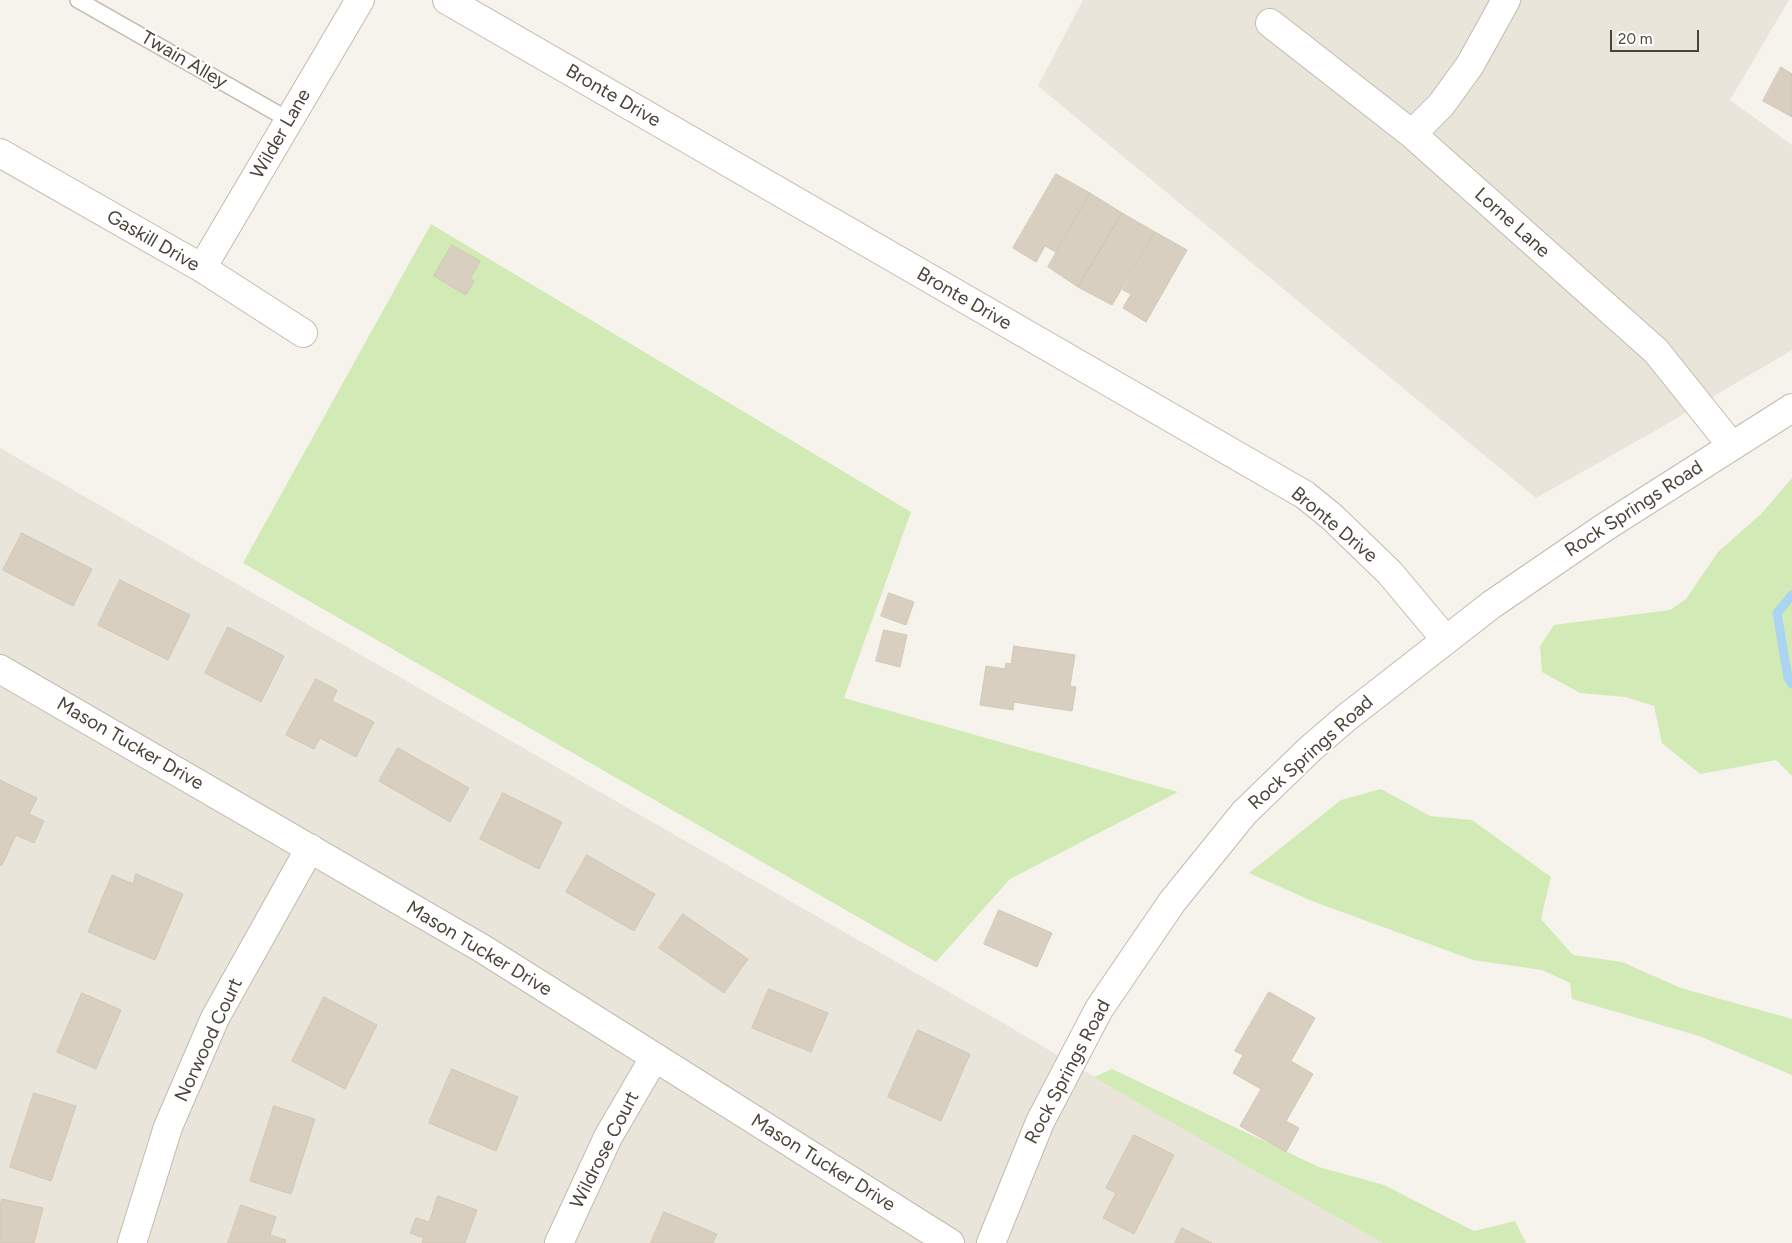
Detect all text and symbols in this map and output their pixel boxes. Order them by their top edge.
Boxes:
scale bar [1612,20,1701,52]
street label: Twain Alley [137,26,231,94]
text: 20 m [1618,30,1652,48]
street label: Bronte Drive [561,60,665,132]
street label: Wilder Lane [246,85,316,183]
street label: Lorne Lane [1470,183,1554,263]
street label: Gaskill Drive [102,205,204,277]
street label: Bronte Drive [912,263,1016,335]
street label: Rock Springs Road [1561,456,1707,562]
street label: Bronte Drive [1286,482,1382,568]
street label: Rock Springs Road [1244,691,1378,815]
street label: Mason Tucker Drive [52,693,208,795]
street label: Mason Tucker Drive [402,897,556,1001]
street label: Norwood Court [170,975,248,1105]
street label: Rock Springs Road [1020,996,1116,1148]
street label: Wildrose Court [566,1088,644,1212]
street label: Mason Tucker Drive [747,1109,899,1217]

